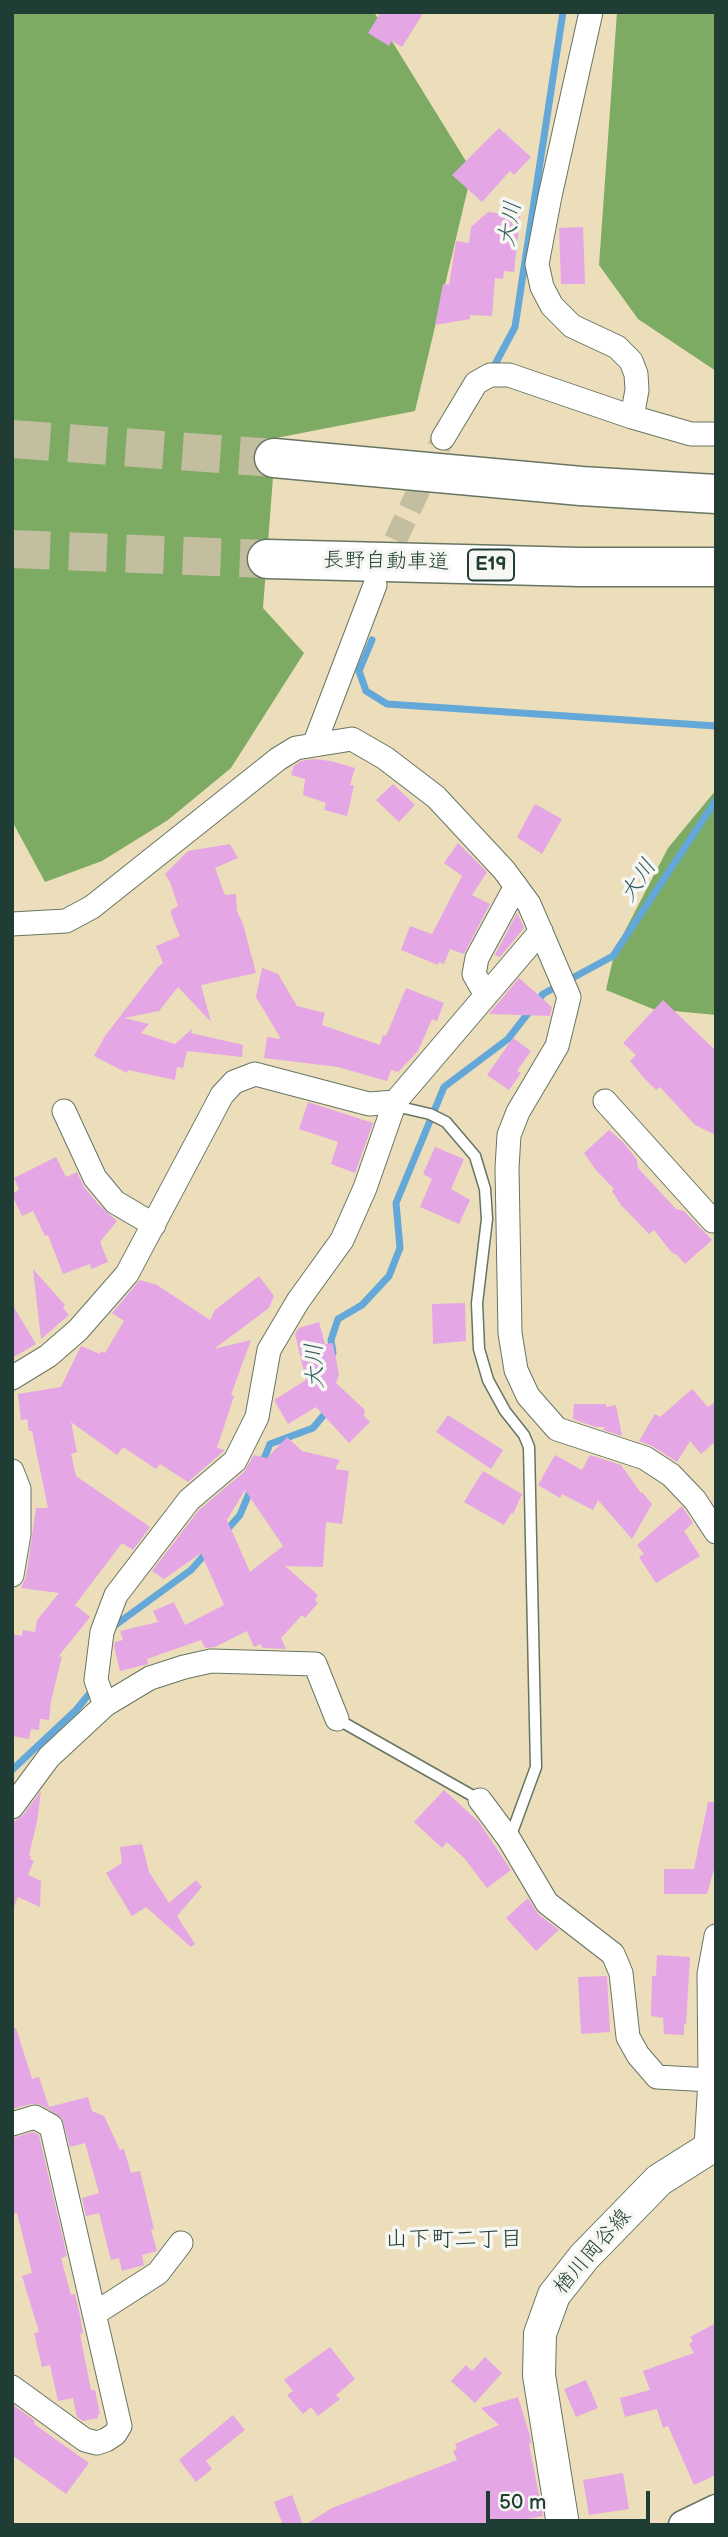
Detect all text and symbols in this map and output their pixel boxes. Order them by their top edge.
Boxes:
water label: 大川 [494,199,528,249]
street label: 長野自動車道 [323,548,449,576]
road number: E19 [468,550,514,580]
water label: 大川 [615,854,663,908]
water label: 大川 [301,1343,331,1389]
street label: 楢川岡谷線 [549,2204,637,2300]
district label: 山下町二丁目 [385,2226,523,2254]
scale bar [490,2478,654,2522]
text: 50 m [499,2490,546,2515]

